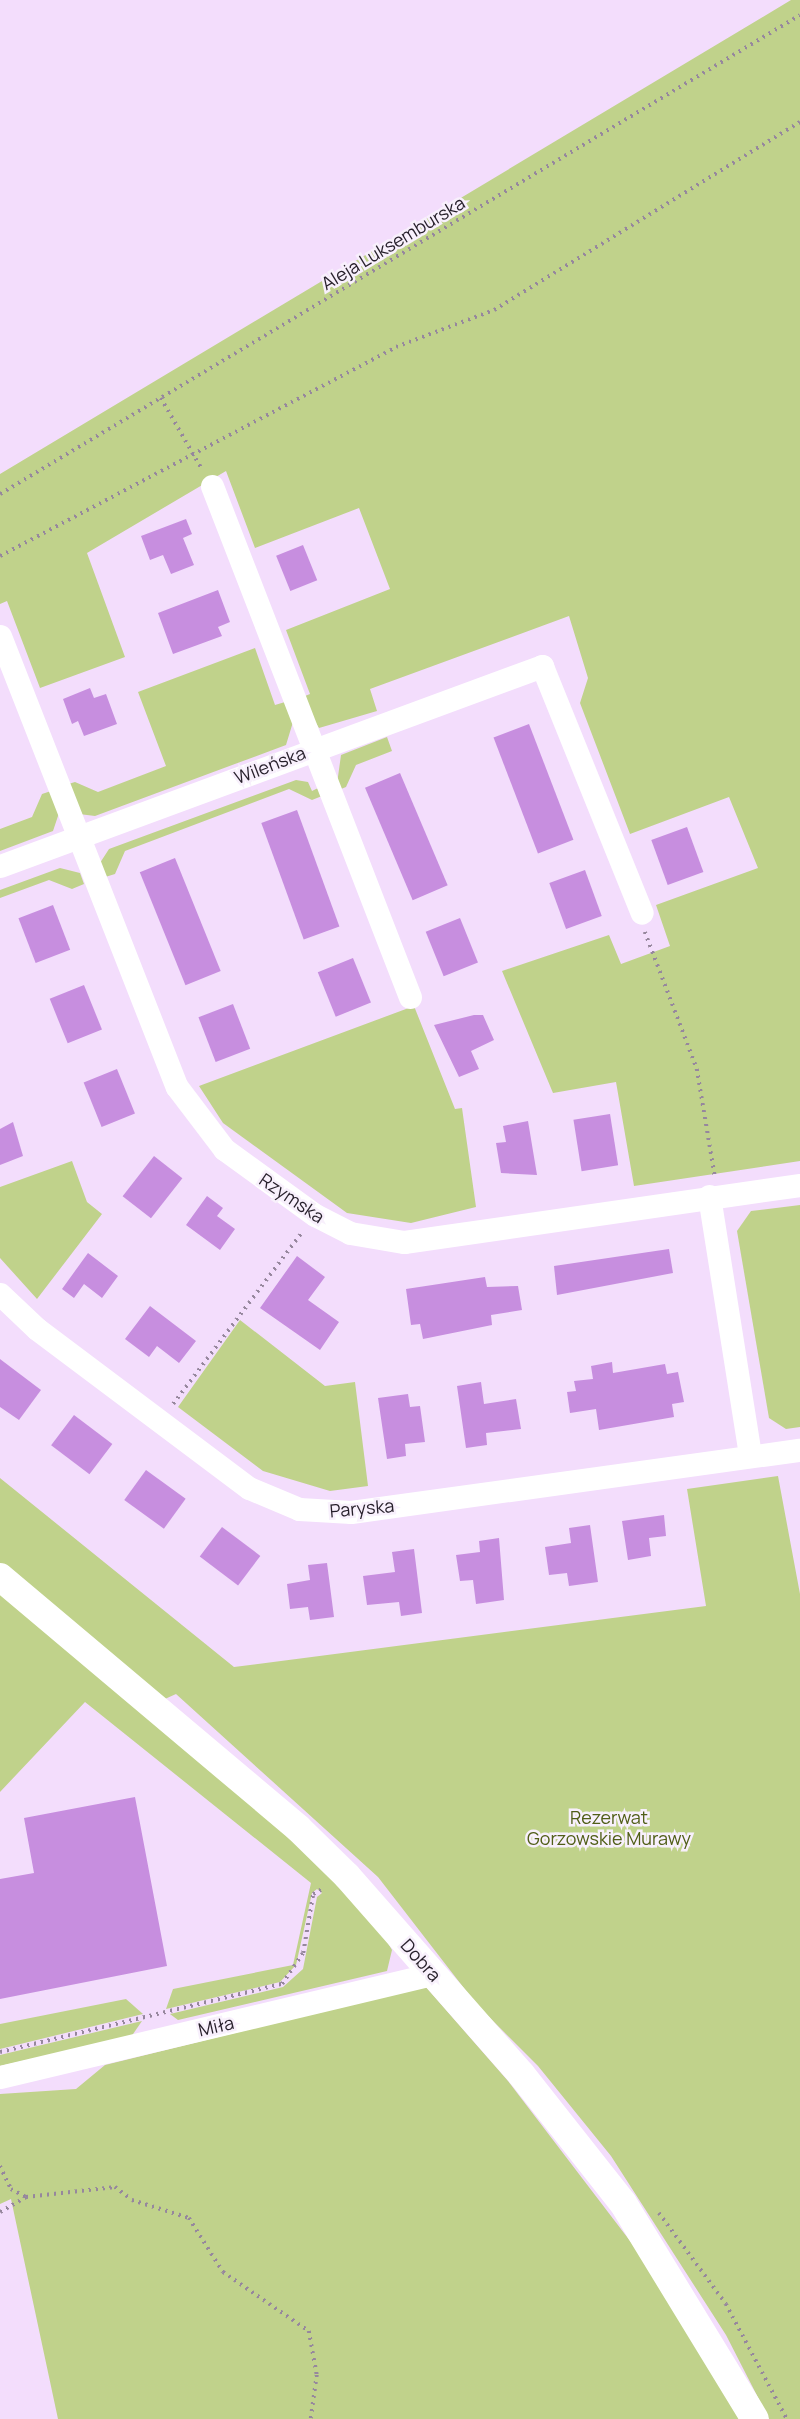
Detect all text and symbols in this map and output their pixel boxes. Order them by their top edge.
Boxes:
street label: Aleja Luksemburska [317,192,469,294]
street label: Wileńska [231,742,309,788]
street label: Rzymska [255,1168,329,1228]
street label: Paryska [329,1494,395,1522]
park label: Rezerwat Gorzowskie Murawy [527,1807,691,1850]
street label: Dobra [396,1934,446,1986]
street label: Miła [196,2011,236,2041]

